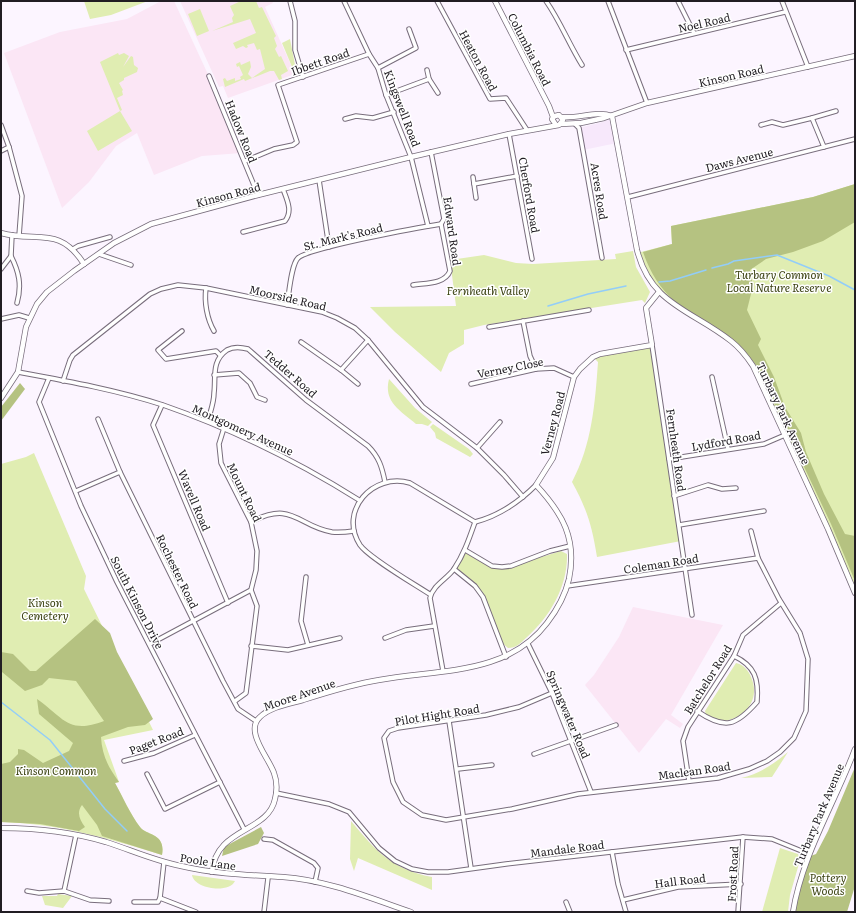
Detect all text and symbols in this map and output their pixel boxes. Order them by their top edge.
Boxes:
street label: Noel Road [676,8,732,36]
street label: Columbia Road [505,10,555,88]
street label: Heaton Road [456,27,502,94]
street label: Ibbett Road [289,43,352,78]
street label: Kinson Road [697,60,766,90]
street label: Kingswell Road [381,67,425,149]
street label: Hadow Road [222,97,262,165]
street label: Daws Avenue [704,143,775,175]
street label: Cherford Road [515,156,545,234]
street label: Acres Road [588,161,612,221]
street label: Kinson Road [194,178,262,210]
street label: Edward Road [440,195,466,267]
street label: St. Mark's Road [302,218,385,254]
park label: Turbary Common Local Nature Reserve [727,266,831,295]
street label: Moorside Road [248,280,328,314]
park label: Fernheath Valley [447,282,530,298]
street label: Tedder Road [261,345,321,401]
street label: Verney Close [475,353,545,381]
street label: Turbary Park Avenue [753,359,815,467]
street label: Verney Road [536,389,568,457]
street label: Montgomery Avenue [190,399,296,459]
street label: Fernheath Road [663,408,691,493]
street label: Lydford Road [690,426,762,454]
street label: Mount Road [224,460,266,525]
street label: Wavell Road [175,467,215,533]
street label: Rochester Road [153,531,203,611]
street label: Coleman Road [622,549,700,577]
street label: South Kinson Drive [108,553,168,651]
park label: Kinson Cemetery [21,594,69,623]
street label: Batchelor Road [679,641,735,717]
street label: Springwater Road [543,667,595,761]
street label: Moore Avenue [261,674,337,714]
street label: Pilot Hight Road [393,699,481,729]
street label: Paget Road [126,722,186,758]
street label: Maclean Road [657,757,732,783]
street label: Turbary Park Avenue [789,761,847,869]
park label: Kinson Common [15,762,97,778]
street label: Mandale Road [529,835,605,860]
street label: Frost Road [723,845,741,902]
street label: Poole Lane [179,849,237,873]
street label: Hall Road [654,869,707,891]
park label: Pottery Woods [810,869,847,898]

